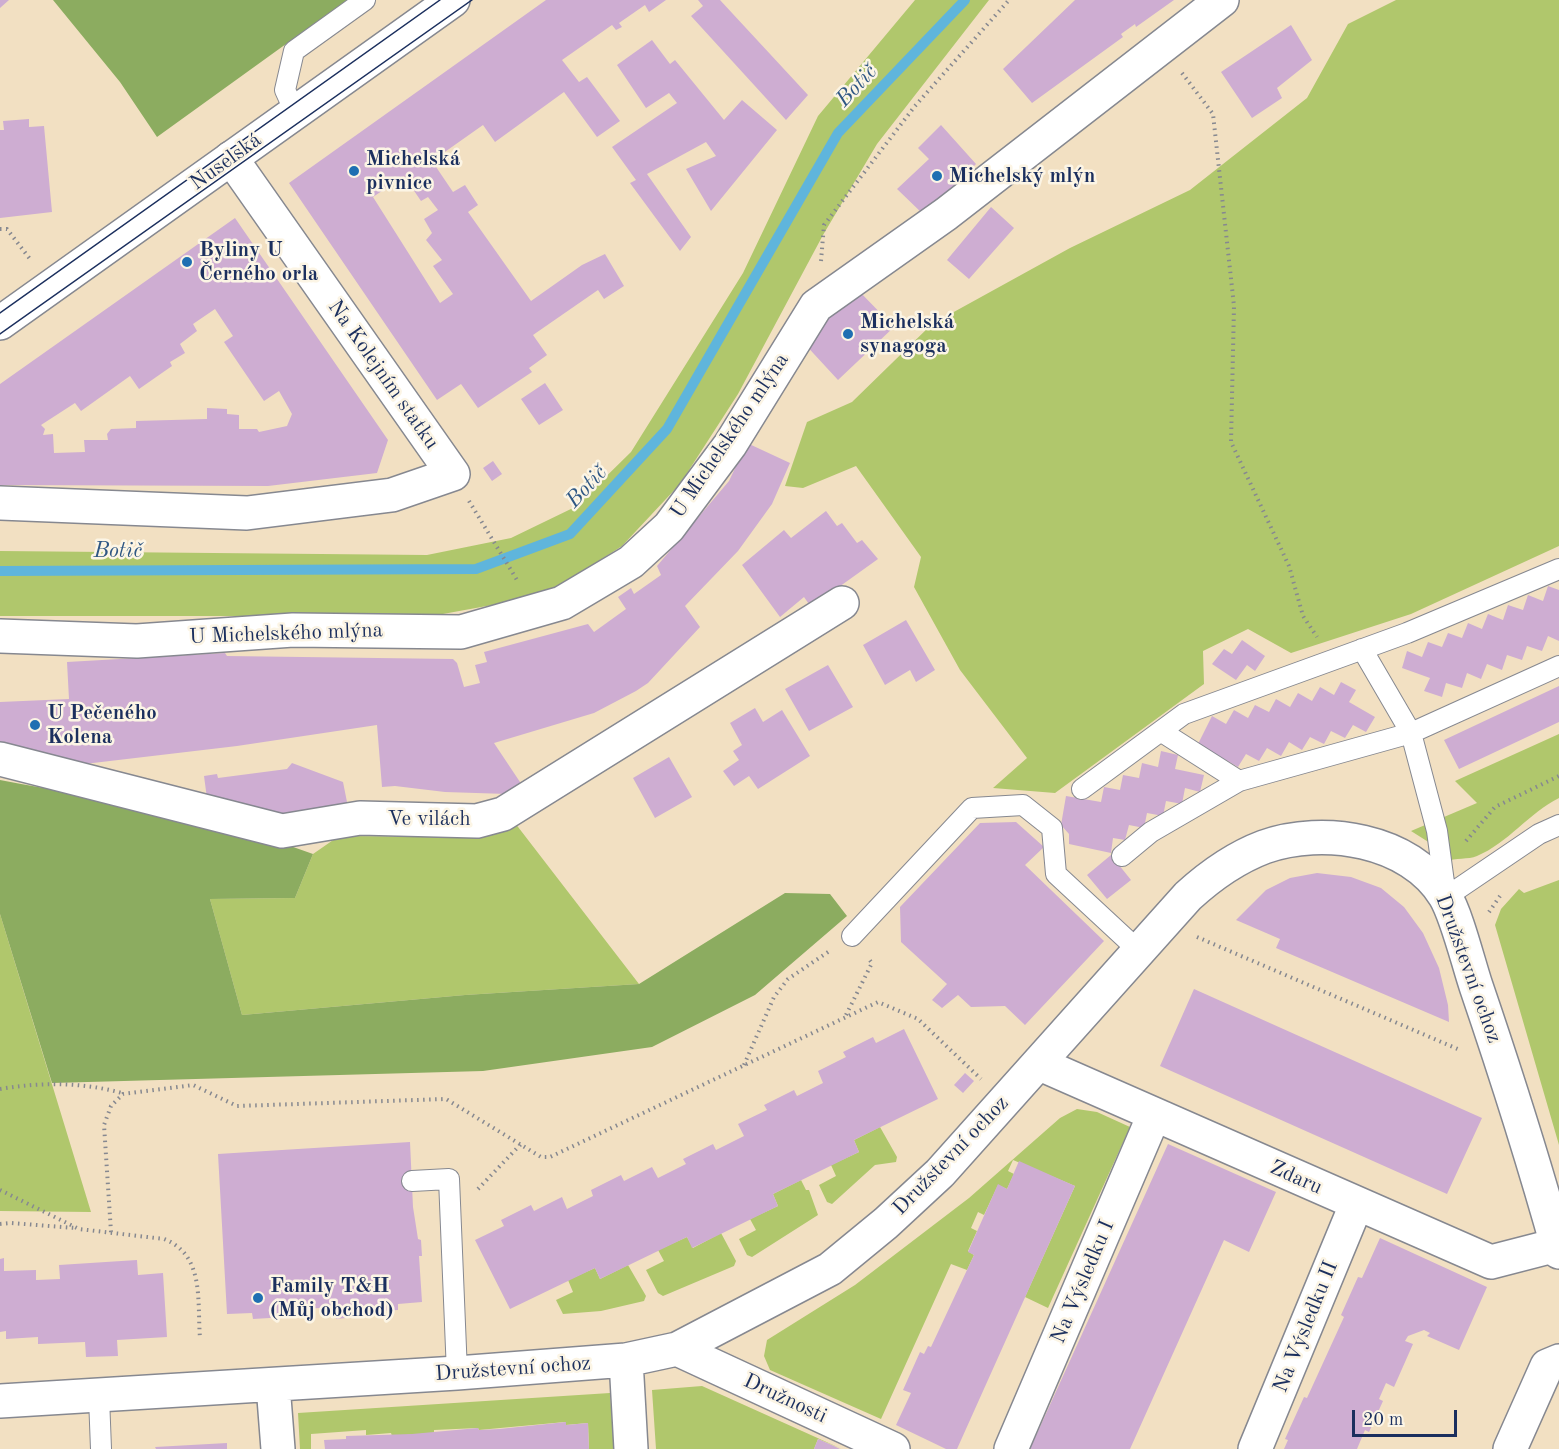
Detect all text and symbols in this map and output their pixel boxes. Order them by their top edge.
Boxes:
water label: Botič [831,59,883,113]
street label: Nuselská [185,128,267,196]
place label: Michelská pivnice [366,146,460,196]
place label: Michelský mlýn [949,163,1095,189]
marker: Michelská pivnice [347,164,361,178]
marker: Michelský mlýn [930,169,944,183]
place label: Byliny U Černého orla [199,237,319,287]
marker: Byliny U Černého orla [180,255,194,269]
street label: Na Kolejním statku [322,295,444,455]
place label: Michelská synagoga [860,309,954,359]
marker: Michelská synagoga [841,327,855,341]
street label: U Michelského mlýna [665,349,795,523]
water label: Botič [561,460,613,514]
water label: Botič [93,538,143,564]
street label: U Michelského mlýna [189,618,383,650]
place label: U Pečeného Kolena [47,700,157,750]
marker: U Pečeného Kolena [28,718,42,732]
street label: Ve vilách [387,806,471,832]
street label: Družstevní ochoz [1429,891,1507,1047]
street label: Družstevní ochoz [888,1091,1014,1221]
street label: Zdaru [1266,1155,1326,1201]
street label: Na Výsledku I [1046,1217,1120,1347]
street label: Na Výsledku II [1268,1258,1344,1396]
place label: Family T&H (Můj obchod) [270,1273,394,1323]
marker: Family T&H (Můj obchod) [251,1291,265,1305]
street label: Družstevní ochoz [434,1351,592,1387]
street label: Družnosti [739,1369,831,1429]
scale bar [1355,1398,1460,1436]
text: 20 m [1363,1411,1403,1429]

